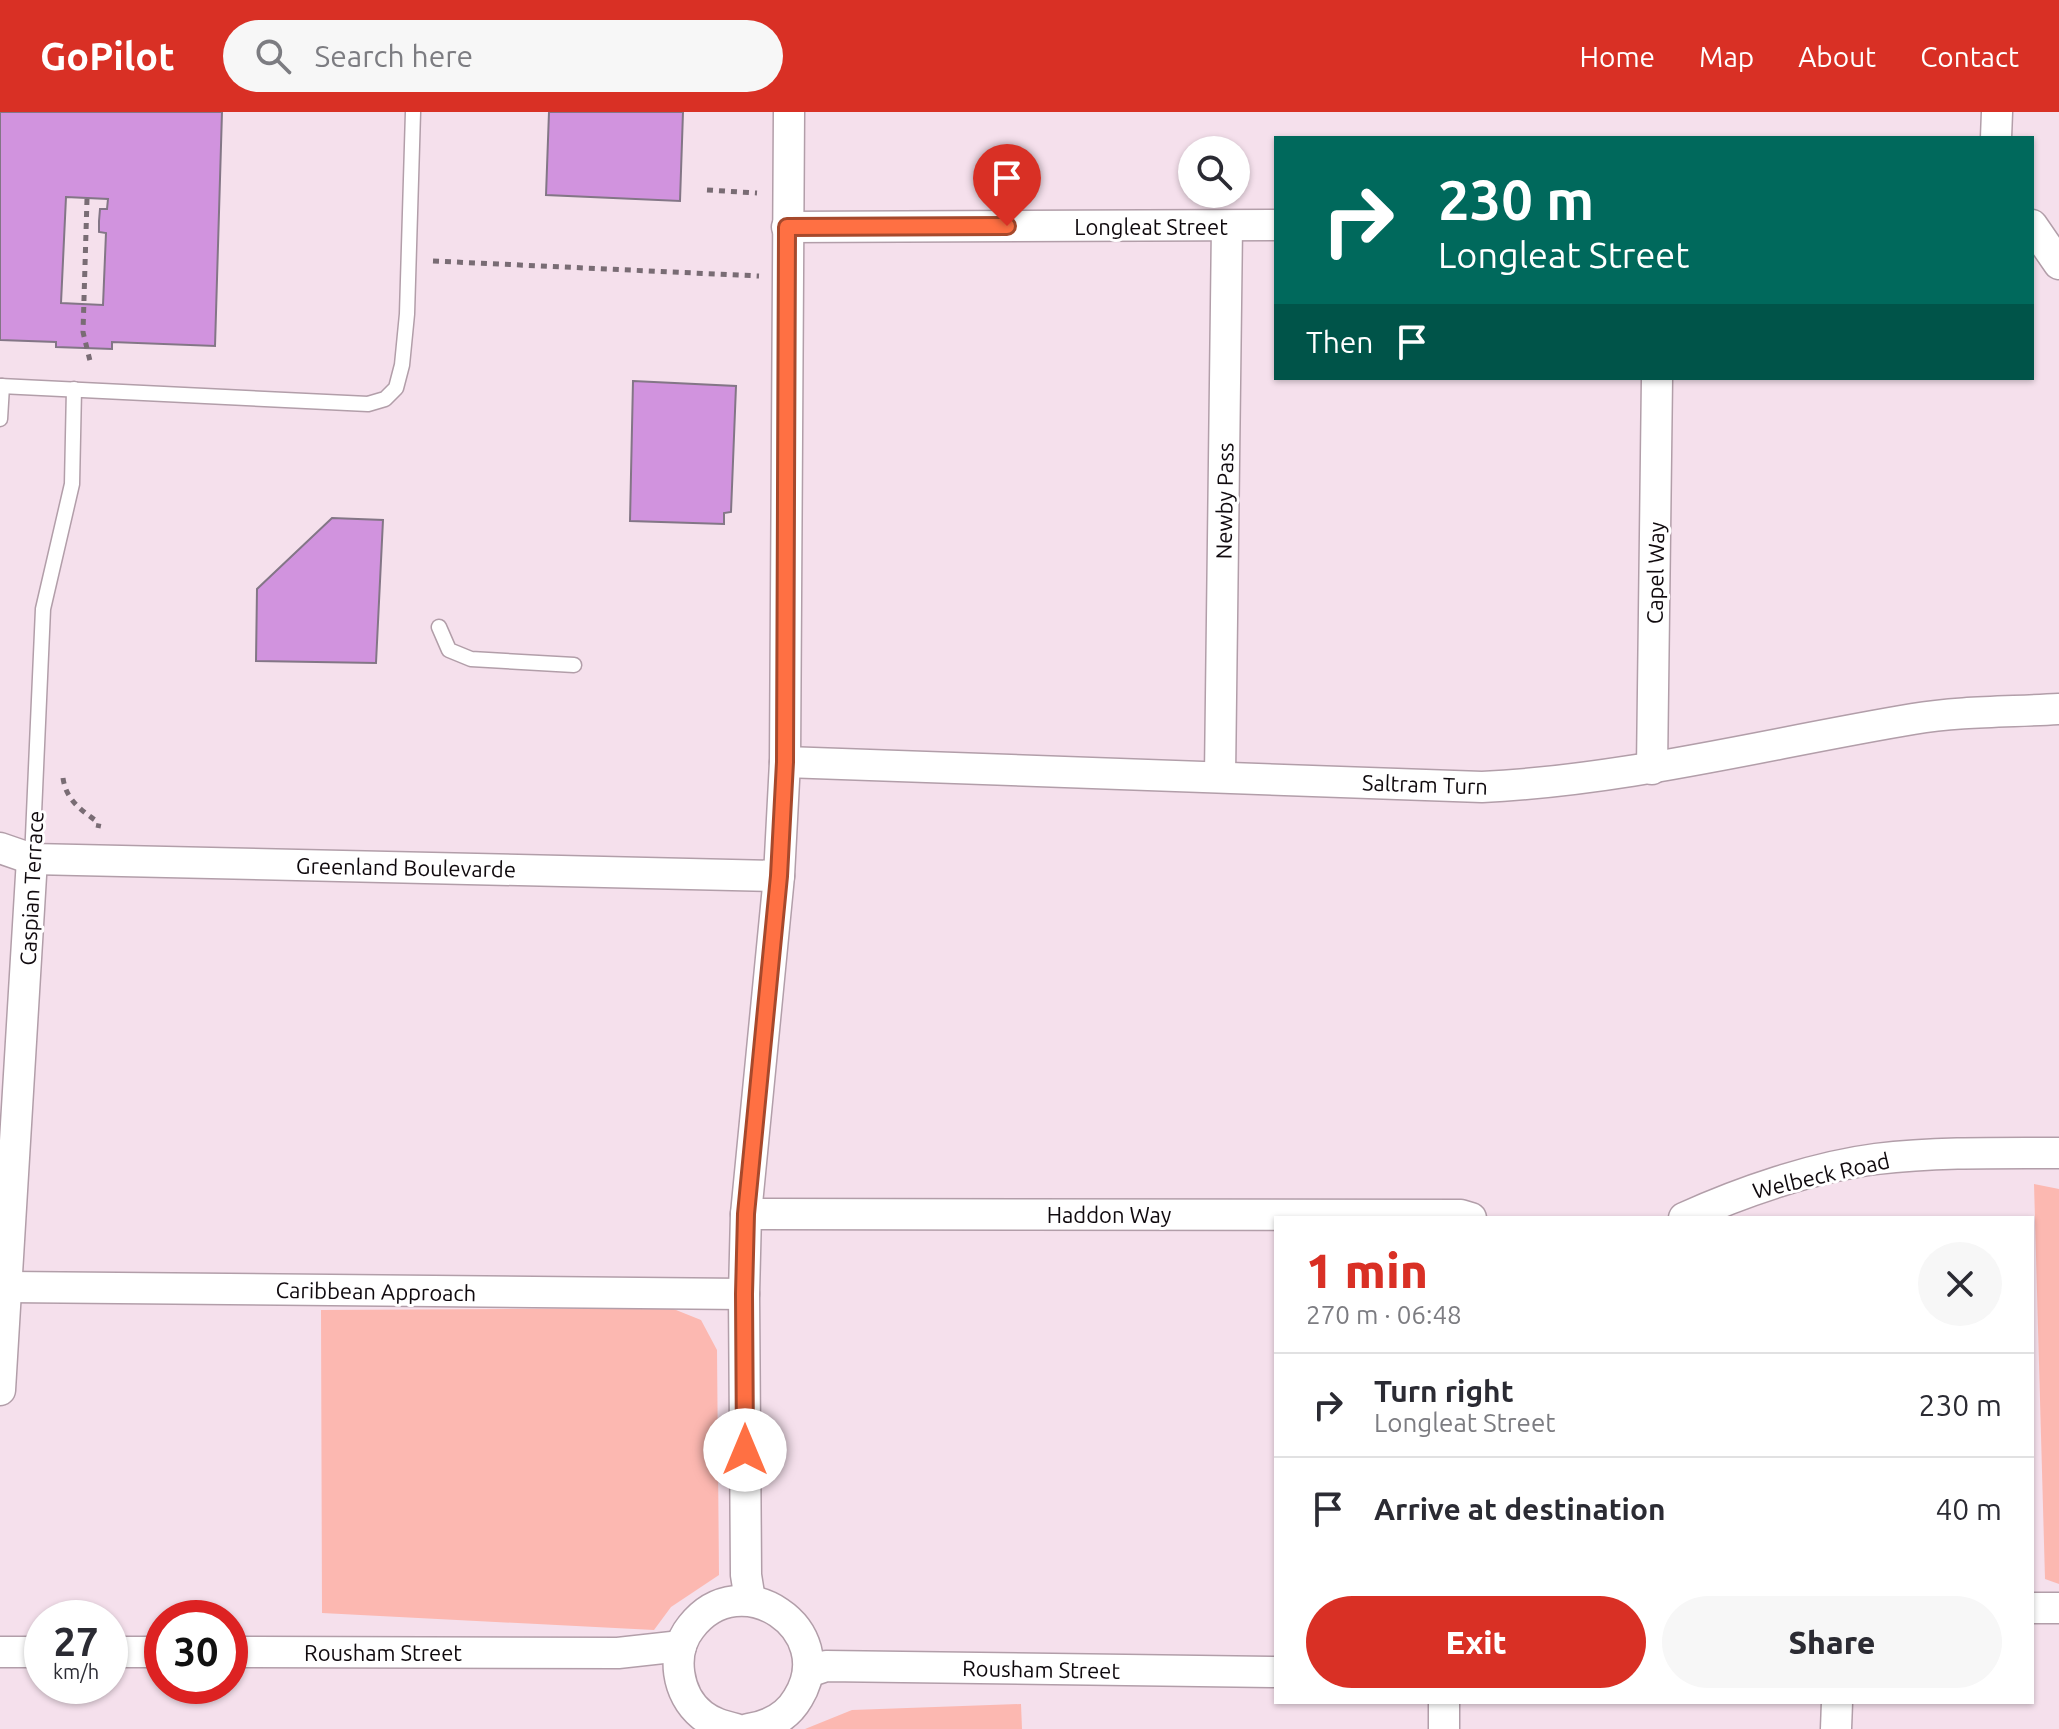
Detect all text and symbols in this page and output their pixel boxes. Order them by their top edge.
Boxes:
search box [223,20,783,92]
icon: search [251,34,295,78]
text: GoPilot [40,35,175,77]
text: Search here [315,39,473,73]
text: Home [1580,41,1655,72]
text: Map [1699,41,1754,72]
text: About [1798,41,1876,72]
text: Contact [1920,41,2019,72]
map controls [1178,136,1250,208]
button: search [1178,136,1250,208]
pin [973,144,1041,226]
icon: arrive [985,156,1029,200]
icon: right [1306,168,1410,272]
text: 230 m [1438,168,1594,231]
street label: Longleat Street [1074,214,1228,239]
text: Longleat Street [1438,234,1689,275]
icon: arrive [1390,320,1434,364]
text: Then [1306,325,1374,359]
street label: Newby Pass [1210,442,1238,560]
street label: Capel Way [1642,521,1668,624]
street label: Saltram Turn [1362,769,1488,799]
street label: Caspian Terrace [14,810,48,966]
street label: Greenland Boulevarde [296,853,516,881]
street label: Welbeck Road [1750,1147,1892,1203]
street label: Haddon Way [1047,1202,1172,1227]
button: close [1918,1242,2002,1326]
text: 1 min [1306,1243,1428,1297]
street label: Caribbean Approach [275,1277,477,1305]
text: 270 m · 06:48 [1306,1300,1462,1329]
text: Turn right [1374,1374,1514,1408]
icon: right [1306,1383,1350,1427]
text: 230 m [1918,1388,2002,1422]
position arrow [703,1408,787,1492]
text: Longleat Street [1374,1408,1556,1437]
icon: arrive [1306,1487,1350,1531]
text: Arrive at destination [1374,1492,1666,1526]
text: 40 m [1935,1492,2002,1526]
button: Exit [1306,1596,1646,1688]
button: Share [1662,1596,2002,1688]
speed limit sign: 30 [144,1600,248,1704]
text: 27 [53,1619,99,1664]
street label: Rousham Street [304,1640,462,1665]
street label: Rousham Street [962,1655,1121,1683]
text: km/h [53,1660,99,1683]

